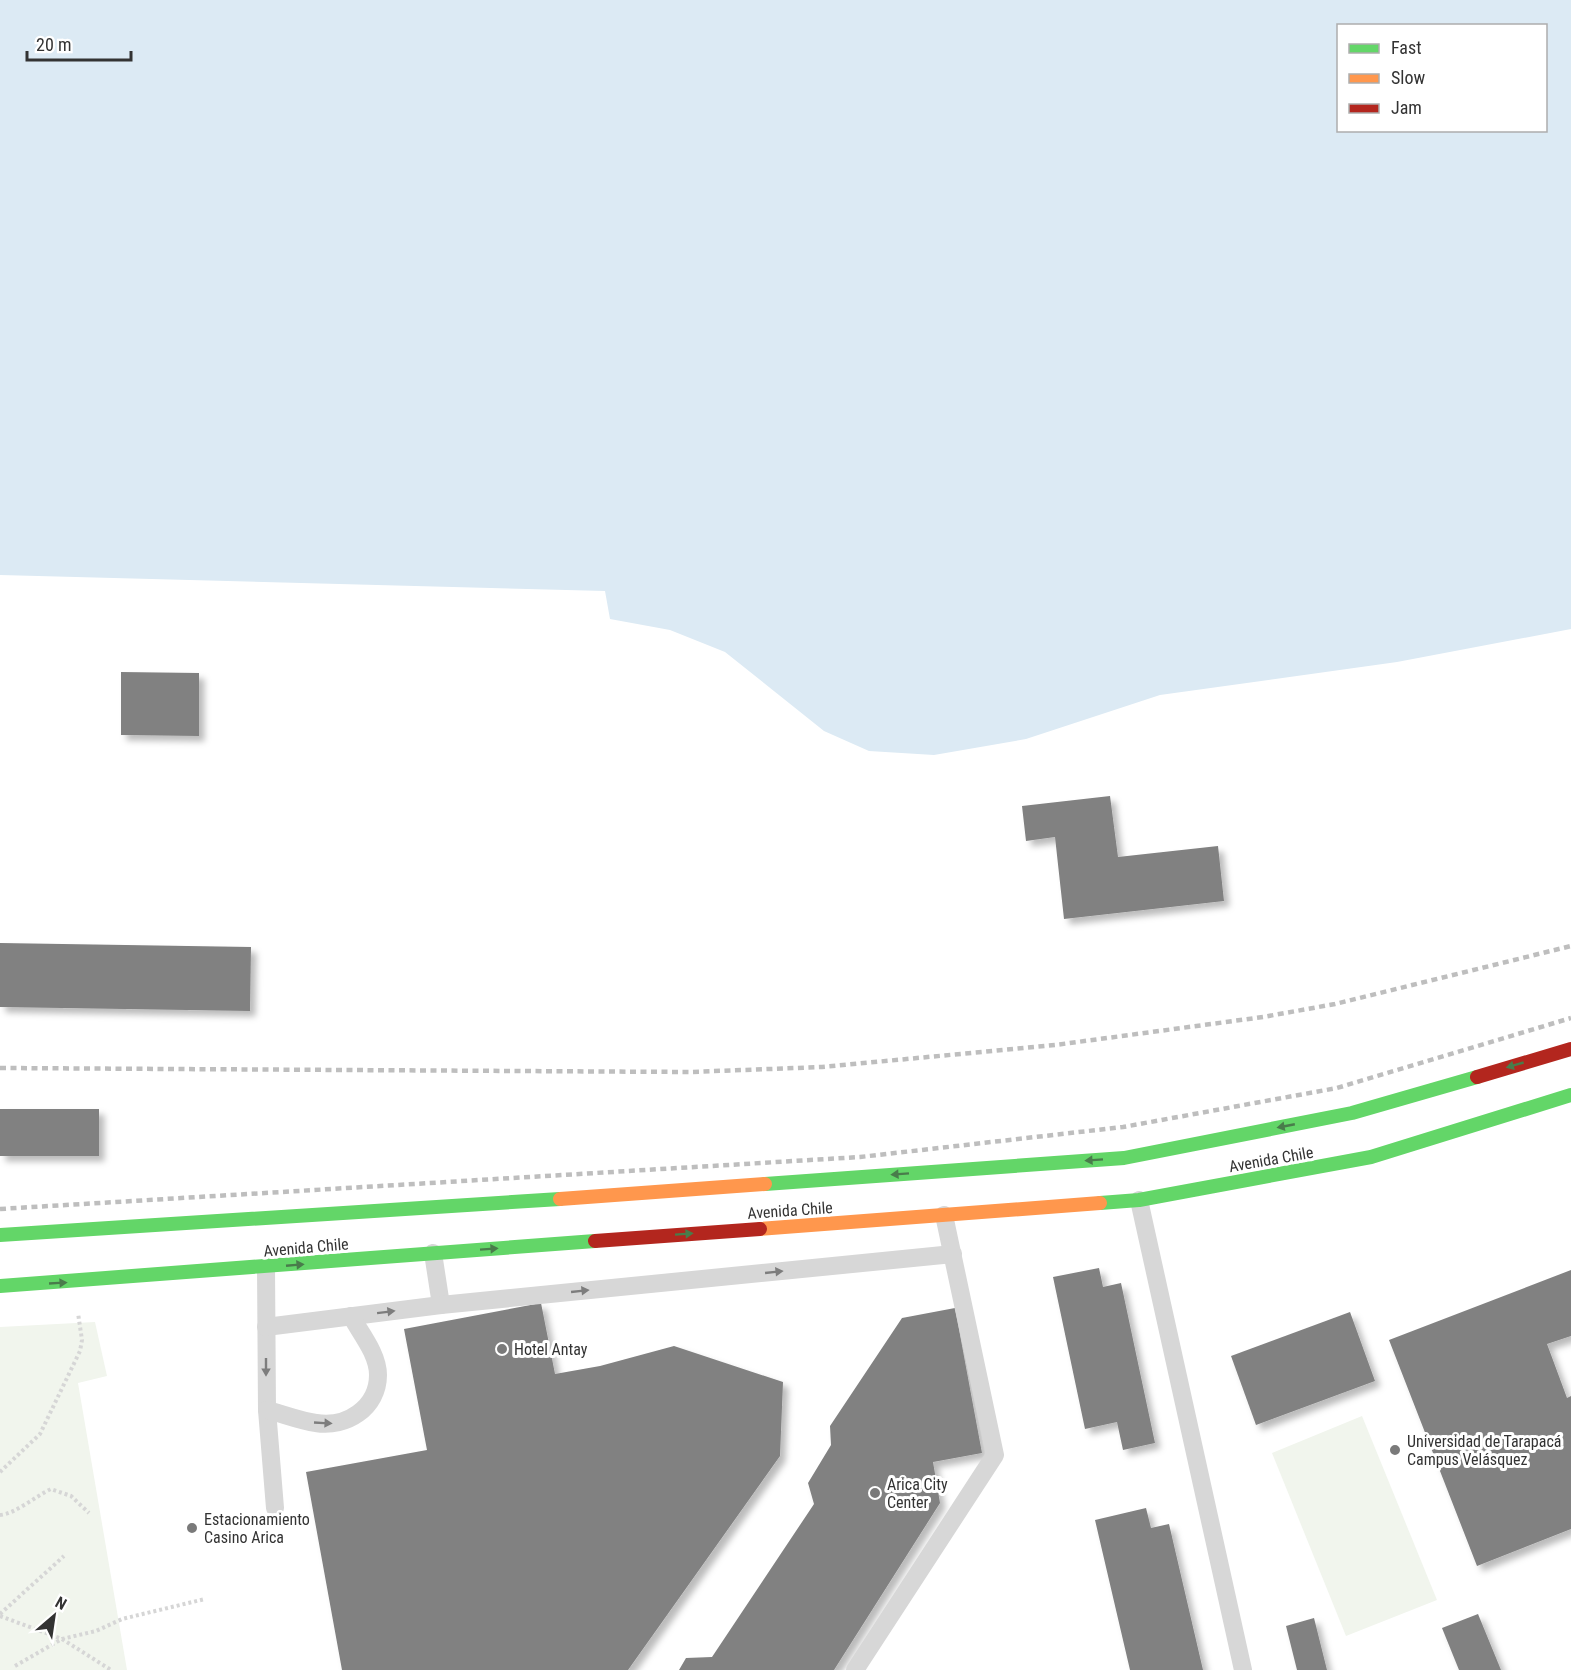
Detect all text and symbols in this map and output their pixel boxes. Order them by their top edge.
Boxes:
scale bar [27,24,130,62]
legend [1337,24,1547,132]
text: 20 m [36,34,71,55]
text: Fast [1391,37,1422,58]
text: Slow [1391,67,1426,88]
text: Jam [1391,97,1422,118]
one-way arrow [1506,1061,1524,1070]
one-way arrow [1276,1122,1295,1131]
street label: Avenida Chile [1227,1143,1315,1176]
one-way arrow [1085,1155,1104,1165]
one-way arrow [890,1169,909,1179]
street label: Avenida Chile [747,1198,833,1223]
one-way arrow [674,1230,693,1239]
street label: Avenida Chile [263,1234,349,1261]
one-way arrow [480,1244,499,1254]
one-way arrow [285,1260,304,1269]
one-way arrow [765,1267,784,1277]
one-way arrow [49,1278,68,1287]
one-way arrow [571,1286,590,1296]
one-way arrow [377,1307,396,1317]
place label: Hotel Antay [514,1340,588,1359]
marker: Hotel Antay [495,1342,509,1356]
one-way arrow [261,1358,271,1377]
one-way arrow [314,1418,333,1427]
place label: Universidad de Tarapacá Campus Velásquez [1407,1432,1561,1469]
marker: Universidad de Tarapacá Campus Velásquez [1388,1443,1402,1457]
place label: Arica City Center [887,1475,948,1512]
marker: Arica City Center [868,1486,882,1500]
place label: Estacionamiento Casino Arica [204,1510,310,1547]
marker: Estacionamiento Casino Arica [185,1521,199,1535]
north arrow [24,1586,84,1646]
text: N [52,1593,70,1614]

